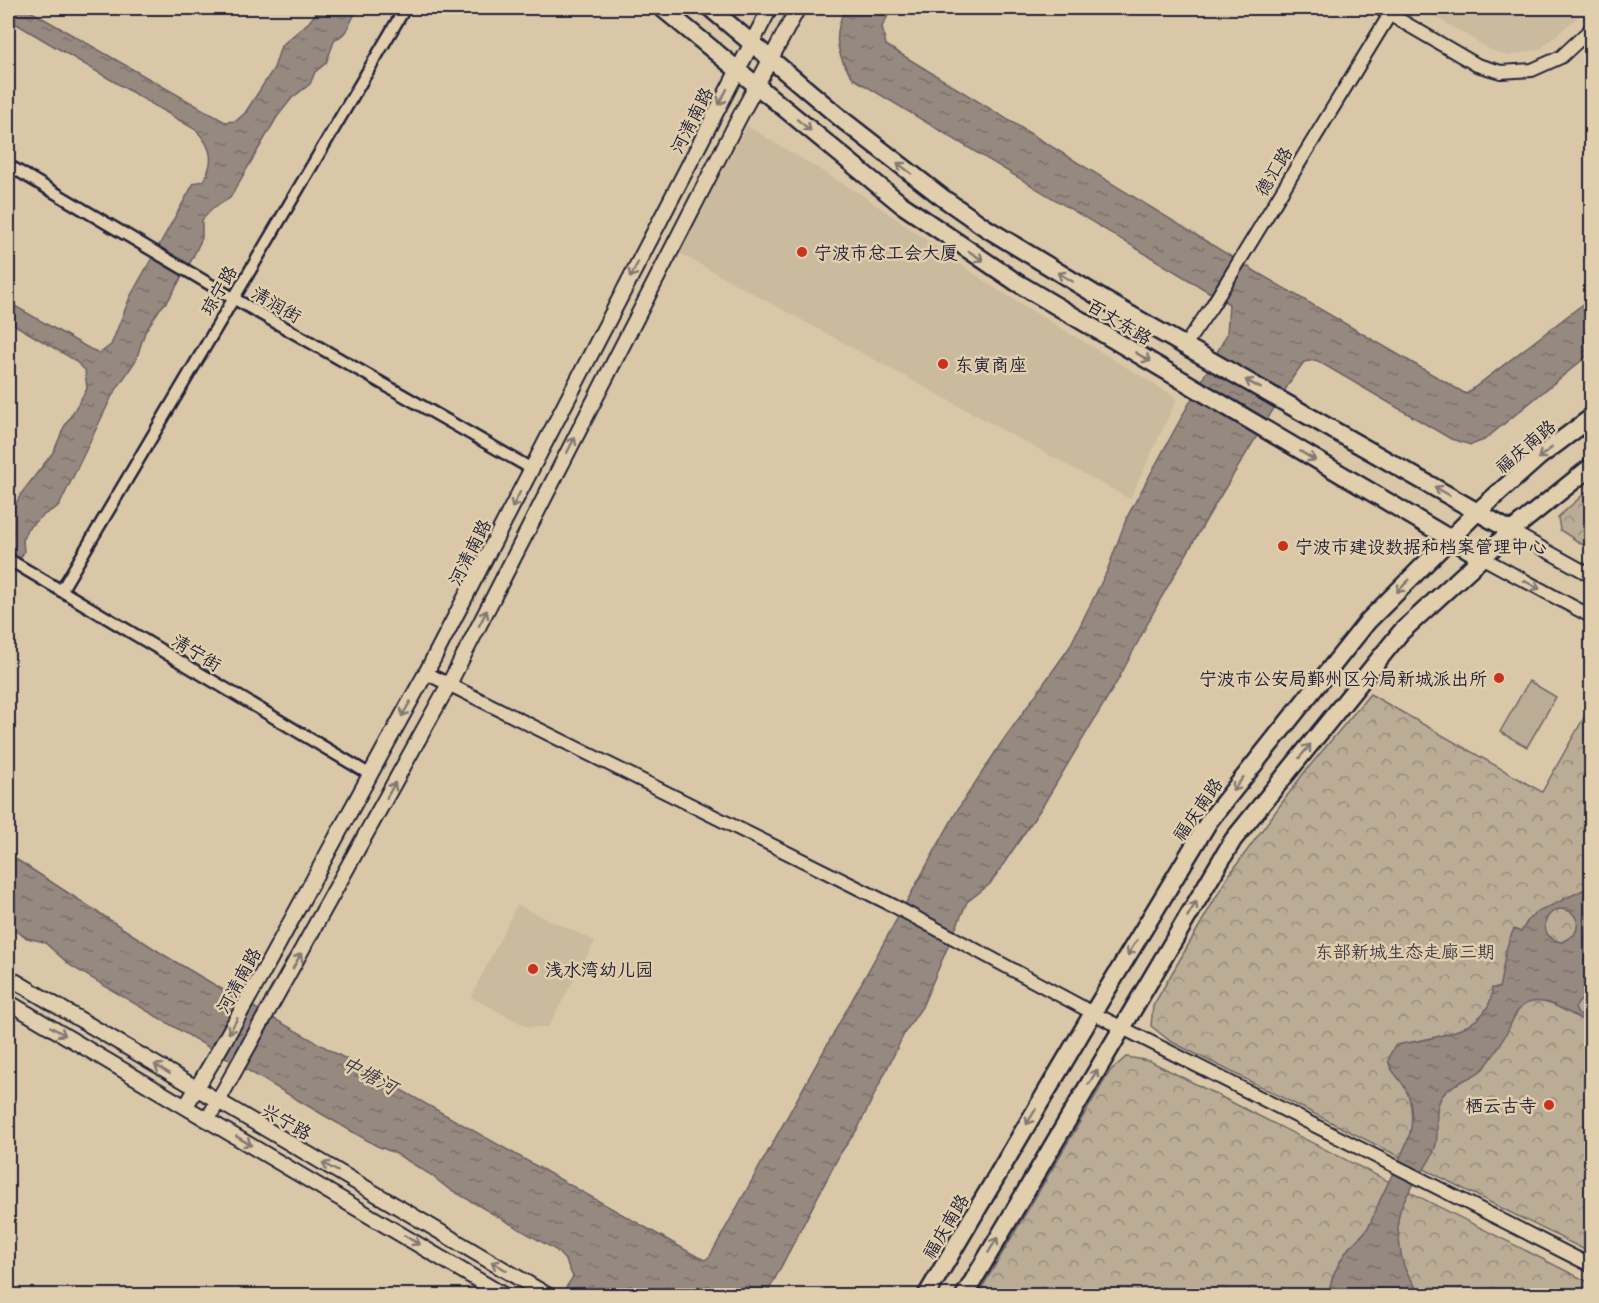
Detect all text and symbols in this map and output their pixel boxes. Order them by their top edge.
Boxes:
street label: 河清南路 [664,82,718,158]
one-way arrow [717,87,729,105]
one-way arrow [796,118,811,132]
street label: 德汇路 [1249,142,1297,200]
one-way arrow [896,162,912,174]
place label: 宁波市总工会大厦 [814,240,958,264]
marker: 宁波市总工会大厦 [795,245,809,259]
one-way arrow [967,250,984,262]
street label: 琼宁路 [194,261,242,319]
one-way arrow [628,261,640,278]
one-way arrow [1057,271,1074,283]
street label: 清润街 [248,280,306,328]
street label: 百丈东路 [1083,292,1157,350]
one-way arrow [1134,351,1151,363]
place label: 东寅商座 [955,352,1027,376]
marker: 东寅商座 [936,357,950,371]
one-way arrow [1245,378,1262,390]
street label: 福庆南路 [1490,414,1560,478]
one-way arrow [566,436,578,454]
one-way arrow [1537,446,1553,459]
one-way arrow [1299,450,1316,462]
one-way arrow [1434,485,1451,497]
one-way arrow [510,490,521,508]
street label: 河清南路 [442,514,496,590]
place label: 宁波市建设数据和档案管理中心 [1295,534,1547,558]
marker: 宁波市建设数据和档案管理中心 [1276,539,1290,553]
one-way arrow [1395,578,1410,593]
one-way arrow [1523,579,1540,591]
one-way arrow [477,610,489,628]
street label: 清宁街 [168,628,226,676]
place label: 宁波市公安局鄞州区分局新城派出所 [1199,666,1487,690]
marker: 宁波市公安局鄞州区分局新城派出所 [1492,671,1506,685]
one-way arrow [400,700,412,717]
one-way arrow [1298,743,1311,759]
street label: 福庆南路 [1167,773,1227,845]
one-way arrow [1232,776,1245,792]
one-way arrow [385,782,397,799]
one-way arrow [1186,901,1198,918]
one-way arrow [1126,939,1138,956]
park label: 东部新城生态走廊三期 [1315,939,1495,963]
street label: 河清南路 [210,943,266,1017]
one-way arrow [291,953,303,970]
place label: 浅水湾幼儿园 [545,957,653,981]
marker: 浅水湾幼儿园 [526,962,540,976]
one-way arrow [227,1017,239,1034]
one-way arrow [49,1026,66,1038]
water label: 中塘河 [337,1048,405,1101]
one-way arrow [154,1062,171,1074]
one-way arrow [1087,1069,1099,1086]
place label: 栖云古寺 [1465,1093,1537,1117]
street label: 兴宁路 [258,1097,316,1145]
marker: 栖云古寺 [1542,1098,1556,1112]
one-way arrow [1025,1108,1037,1125]
one-way arrow [235,1135,252,1147]
one-way arrow [322,1161,340,1172]
street label: 福庆南路 [916,1189,974,1263]
one-way arrow [403,1235,420,1247]
one-way arrow [988,1237,1000,1254]
one-way arrow [491,1260,508,1272]

